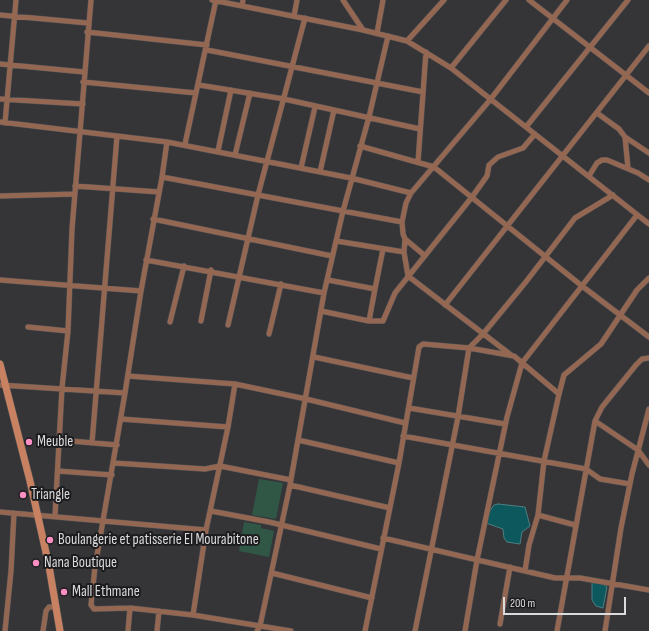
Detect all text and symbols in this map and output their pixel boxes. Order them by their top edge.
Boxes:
place label: Meuble [37,433,73,451]
marker: Meuble [24,437,34,447]
place label: Triangle [31,486,70,504]
marker: Triangle [18,490,28,500]
place label: Boulangerie et patisserie El Mourabitone [58,531,259,549]
marker: Boulangerie et patisserie El Mourabitone [45,535,55,545]
place label: Nana Boutique [44,554,117,572]
marker: Nana Boutique [31,558,41,568]
place label: Mall Ethmane [72,583,140,601]
marker: Mall Ethmane [59,587,69,597]
scale bar [505,589,628,615]
text: 200 m [510,596,535,611]

